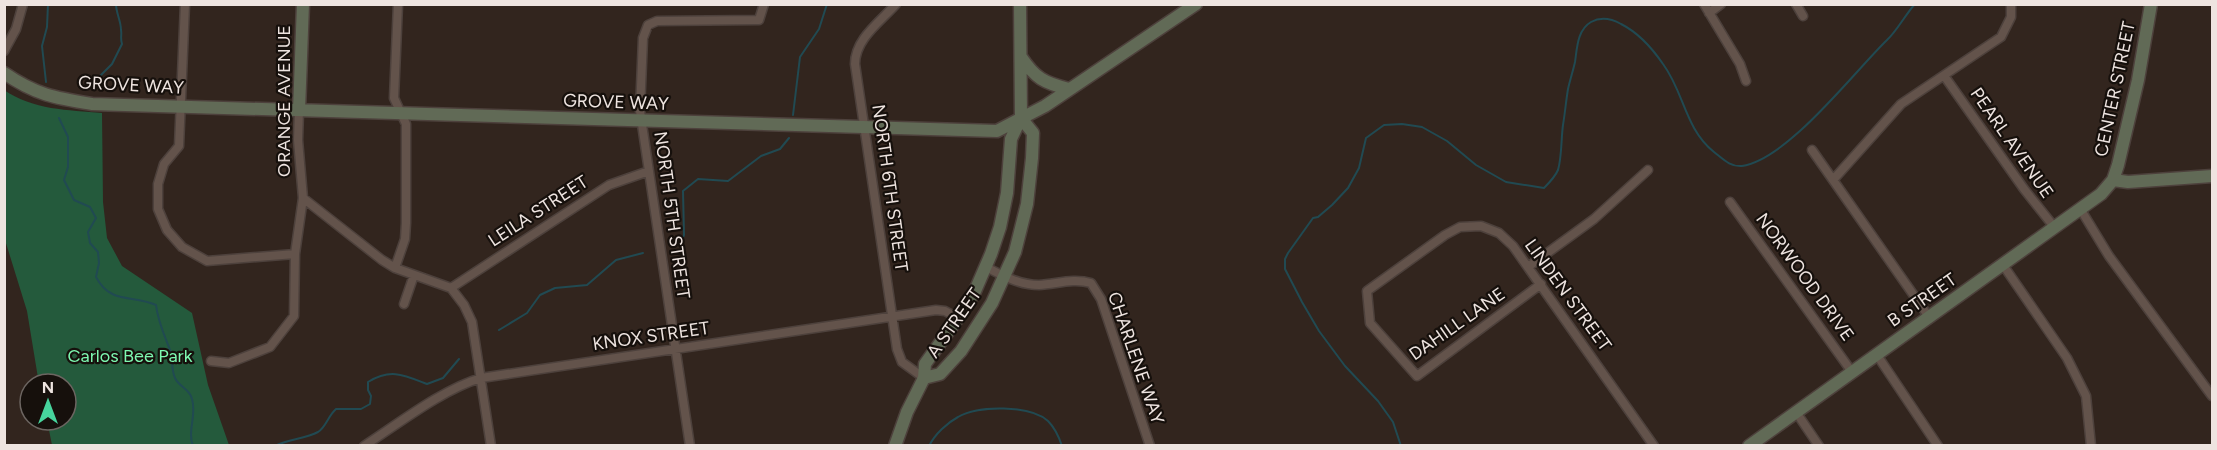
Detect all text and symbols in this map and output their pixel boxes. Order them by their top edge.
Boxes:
street label: CENTER STREET [2090,19,2140,158]
street label: ORANGE AVENUE [273,25,295,177]
street label: GROVE WAY [78,71,185,99]
street label: PEARL AVENUE [1966,83,2058,203]
street label: GROVE WAY [563,89,669,115]
street label: NORTH 6TH STREET [867,103,913,273]
street label: NORTH 5TH STREET [649,130,695,300]
street label: LEILA STREET [484,171,592,251]
street label: NORWOOD DRIVE [1751,209,1859,345]
street label: LINDEN STREET [1520,235,1616,355]
street label: B STREET [1883,268,1961,332]
street label: DAHILL LANE [1405,283,1509,365]
street label: A STREET [922,284,986,362]
street label: CHARLENE WAY [1103,289,1169,427]
street label: KNOX STREET [591,317,711,355]
park label: Carlos Bee Park [68,345,193,367]
north arrow [18,372,78,432]
text: N [42,378,54,397]

